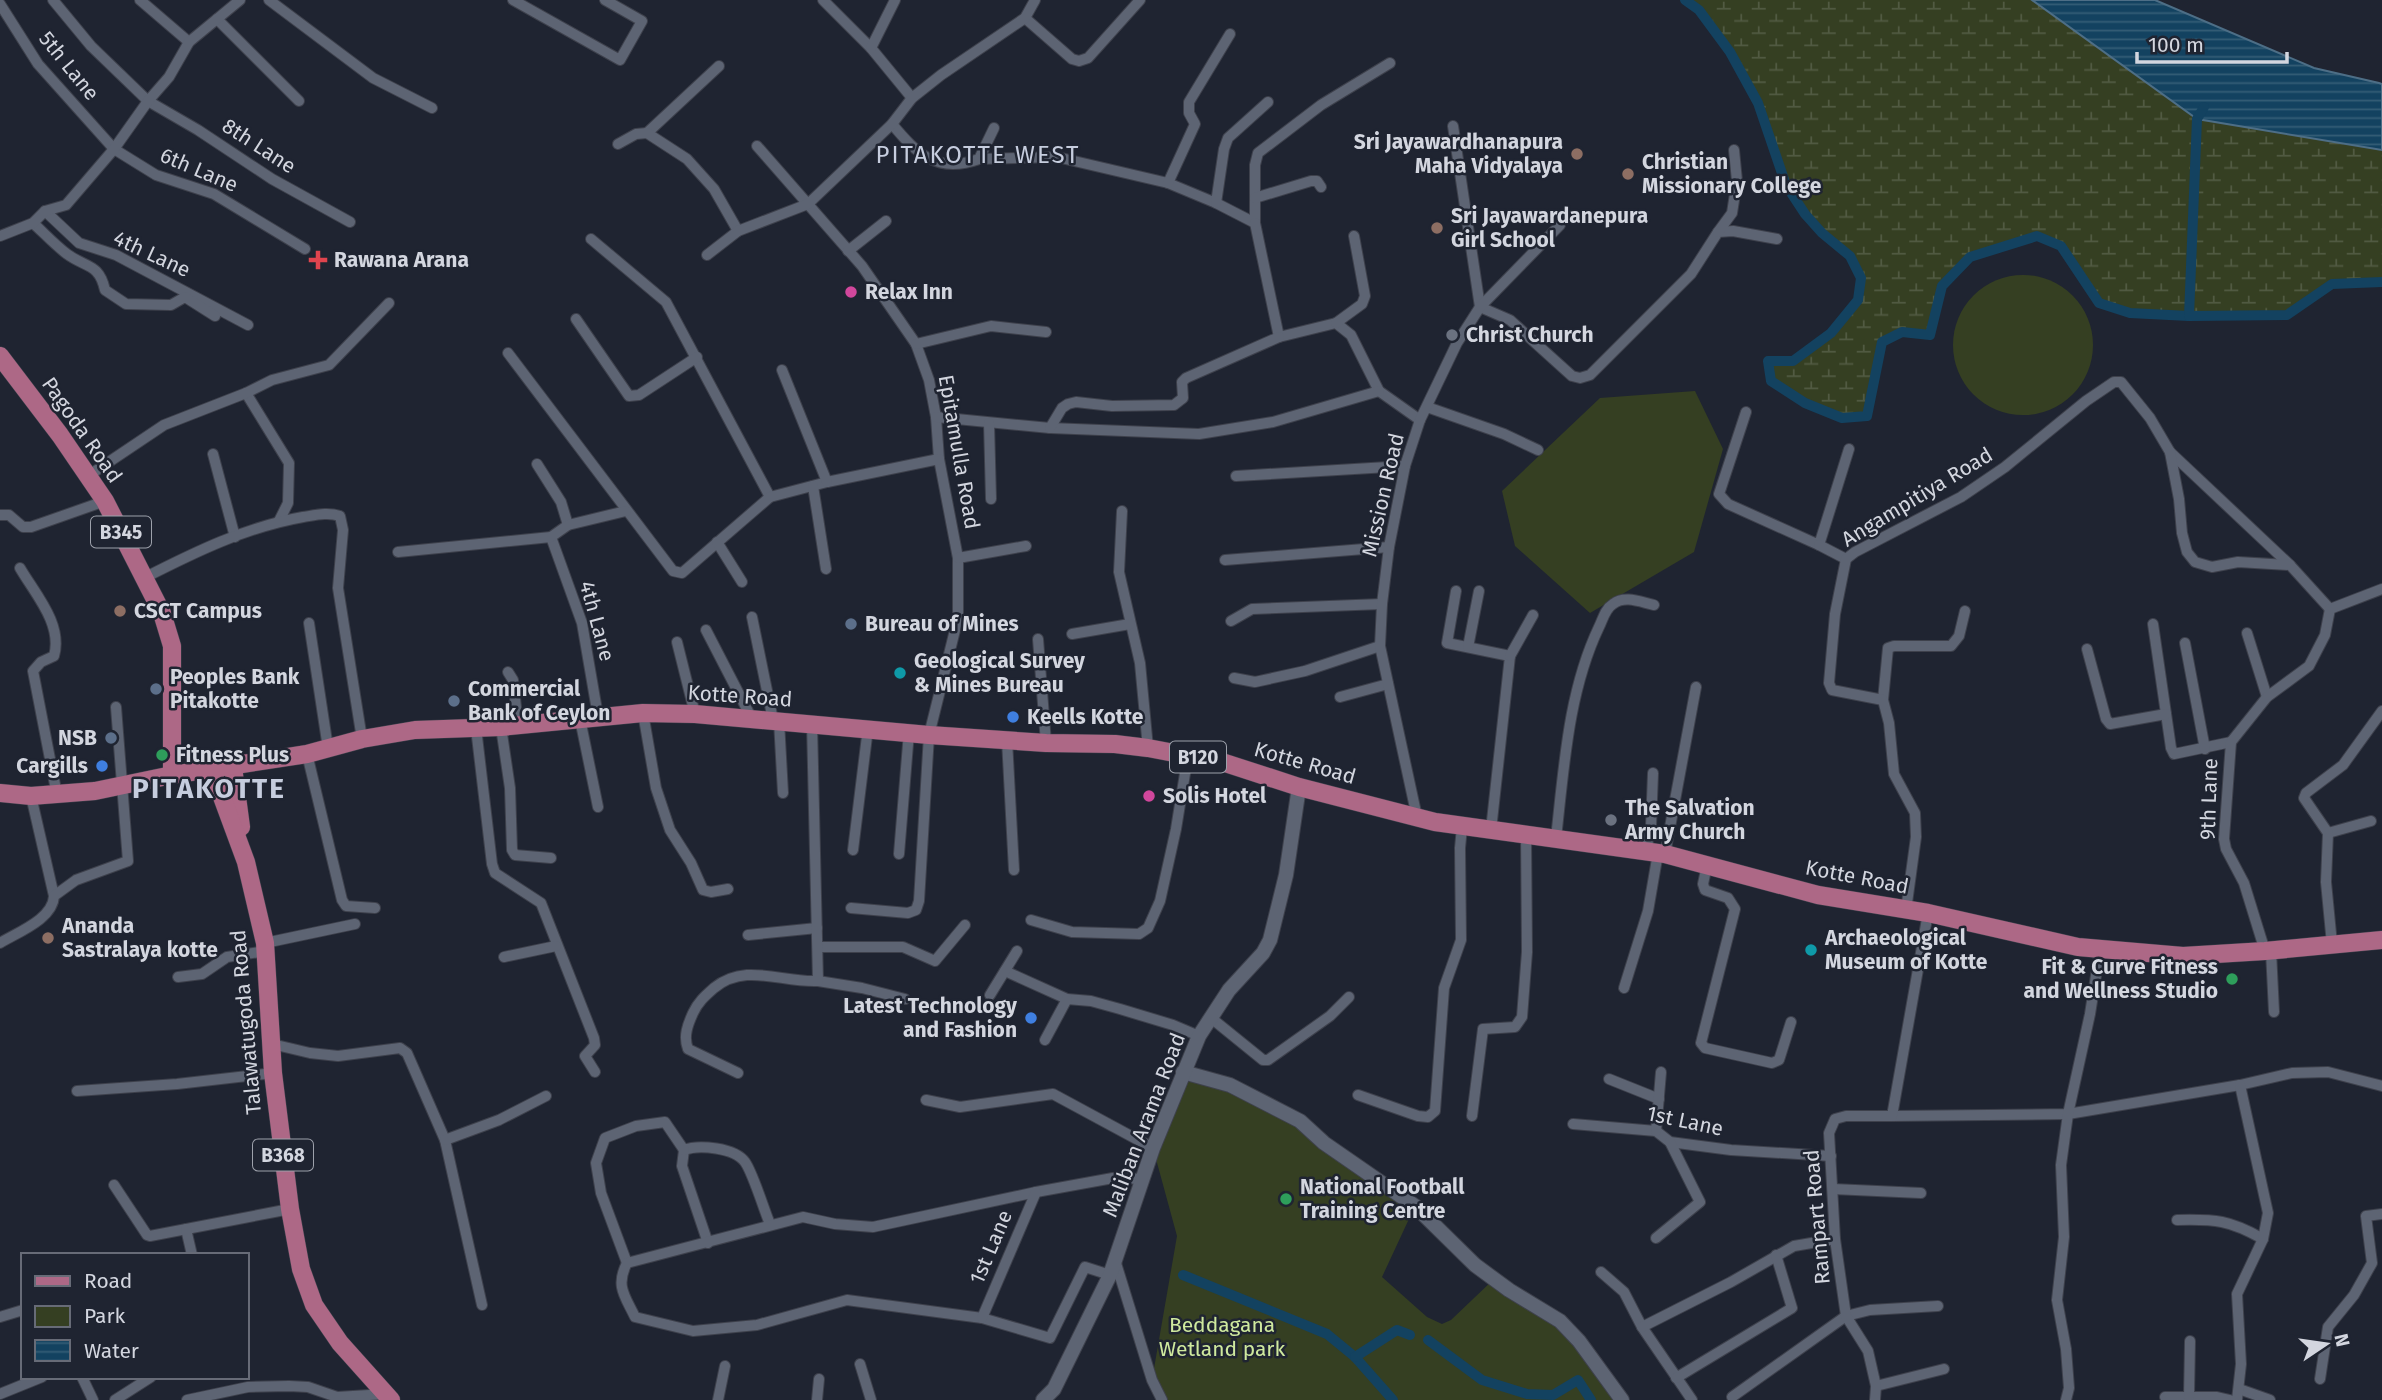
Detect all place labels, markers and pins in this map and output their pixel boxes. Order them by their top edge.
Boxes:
place label: Sri Jayawardhanapura Maha Vidyalaya [1354,129,1563,179]
marker: Sri Jayawardhanapura Maha Vidyalaya [1569,146,1585,162]
place label: Christian Missionary College [1642,149,1822,199]
marker: Christian Missionary College [1620,166,1636,182]
place label: Sri Jayawardanepura Girl School [1451,203,1648,253]
marker: Sri Jayawardanepura Girl School [1429,220,1445,236]
place label: Rawana Arana [334,247,469,273]
marker: Rawana Arana [308,250,328,270]
place label: Relax Inn [865,279,953,305]
marker: Relax Inn [843,284,859,300]
place label: Christ Church [1466,322,1594,348]
marker: Christ Church [1444,327,1460,343]
place label: CSCT Campus [134,598,262,624]
marker: CSCT Campus [112,603,128,619]
place label: Bureau of Mines [865,611,1019,637]
marker: Bureau of Mines [843,616,859,632]
place label: Geological Survey & Mines Bureau [914,648,1085,698]
place label: Peoples Bank Pitakotte [170,664,300,714]
marker: Geological Survey & Mines Bureau [892,665,908,681]
place label: Commercial Bank of Ceylon [468,676,610,726]
marker: Peoples Bank Pitakotte [148,681,164,697]
marker: Commercial Bank of Ceylon [446,693,462,709]
place label: Keells Kotte [1027,704,1144,730]
marker: Keells Kotte [1005,709,1021,725]
place label: NSB [58,725,97,751]
marker: NSB [103,730,119,746]
place label: Fitness Plus [176,742,289,768]
marker: Fitness Plus [154,747,170,763]
place label: Cargills [16,753,88,779]
marker: Cargills [94,758,110,774]
place label: Solis Hotel [1163,783,1267,809]
marker: Solis Hotel [1141,788,1157,804]
place label: The Salvation Army Church [1624,795,1755,845]
marker: The Salvation Army Church [1603,812,1619,828]
place label: Ananda Sastralaya kotte [61,913,218,963]
place label: Archaeological Museum of Kotte [1824,925,1988,975]
marker: Ananda Sastralaya kotte [40,930,56,946]
marker: Archaeological Museum of Kotte [1803,942,1819,958]
place label: Fit & Curve Fitness and Wellness Studio [2023,954,2218,1004]
marker: Fit & Curve Fitness and Wellness Studio [2224,971,2240,987]
place label: Latest Technology and Fashion [843,993,1017,1043]
marker: Latest Technology and Fashion [1023,1010,1039,1026]
place label: National Football Training Centre [1300,1174,1465,1224]
marker: National Football Training Centre [1278,1191,1294,1207]

